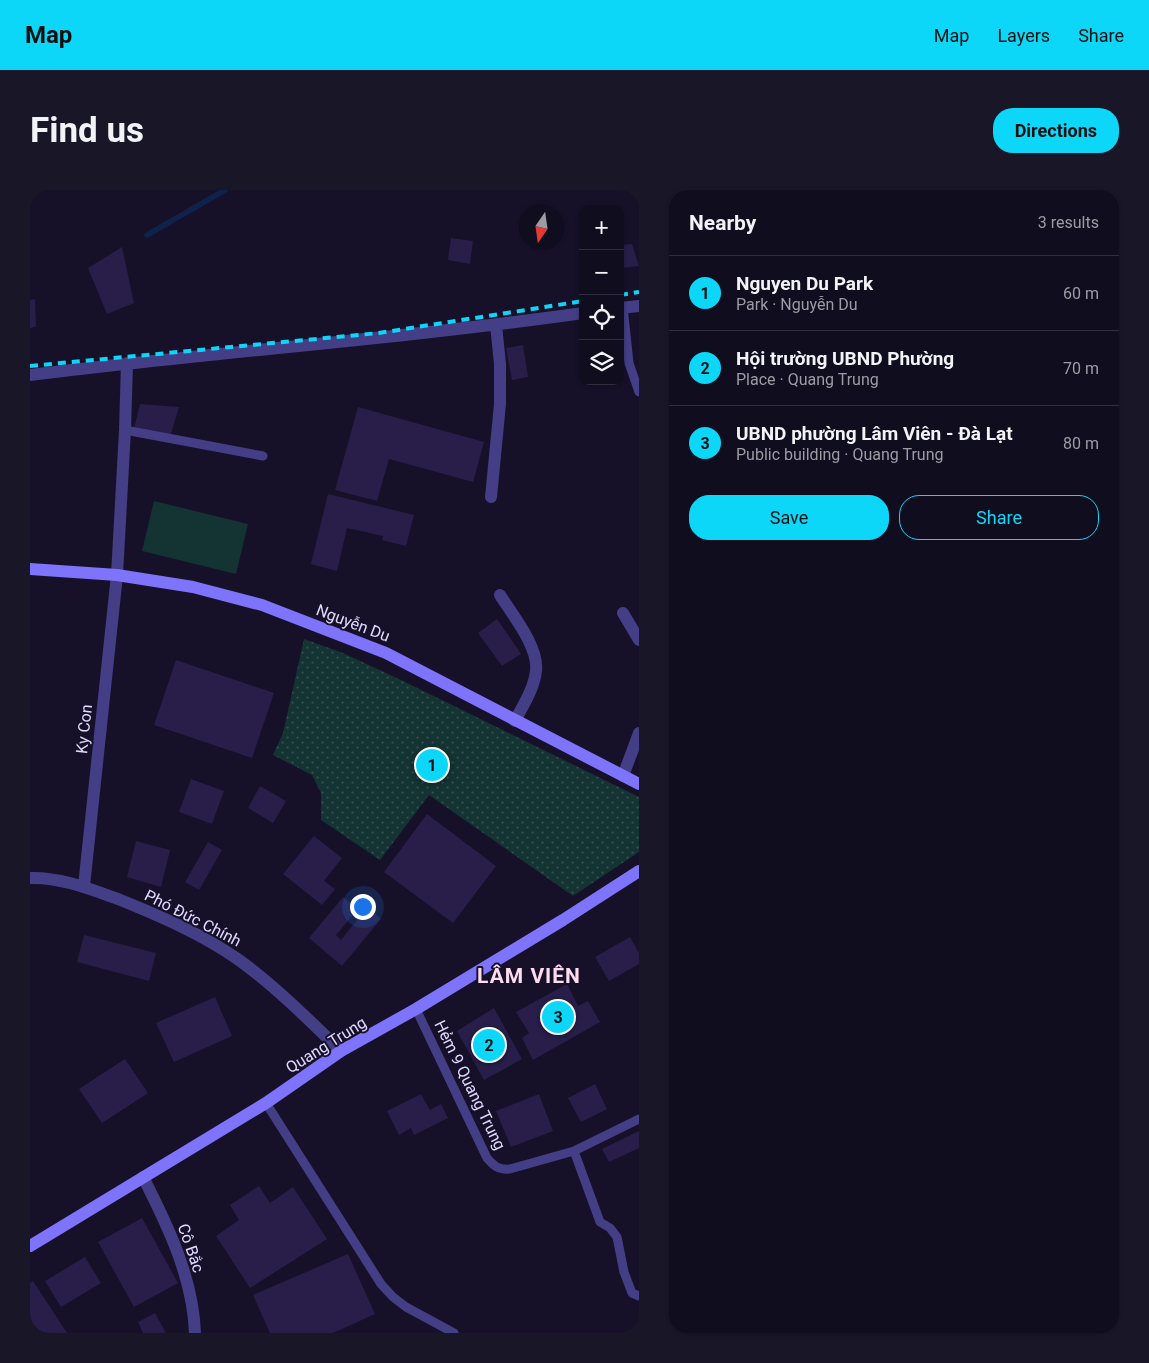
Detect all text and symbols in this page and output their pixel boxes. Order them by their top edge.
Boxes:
text: Map [25,21,72,49]
text: Map [934,25,969,46]
text: Layers [997,25,1050,46]
text: Share [1078,25,1124,46]
button: Directions [993,108,1119,153]
text: Find us [30,110,144,151]
north arrow [519,205,564,250]
map controls [579,205,624,385]
button: + [579,205,624,250]
text: Nearby [689,211,756,235]
text: 3 results [1038,213,1099,232]
button: − [579,250,624,295]
text: Nguyen Du Park [736,272,873,295]
text: 1 [700,284,710,303]
text: 60 m [1063,284,1099,303]
button: locate [579,295,624,340]
text: Park · Nguyễn Du [736,295,858,314]
button: layers [579,340,624,385]
text: Hội trường UBND Phường [736,347,954,370]
text: 2 [700,359,710,378]
text: 70 m [1063,359,1099,378]
text: Place · Quang Trung [736,370,879,389]
text: UBND phường Lâm Viên - Đà Lạt [736,422,1013,445]
text: 3 [700,434,710,453]
text: 80 m [1063,434,1099,453]
text: Public building · Quang Trung [736,445,944,464]
button: Save [689,495,889,540]
button: Share [899,495,1099,540]
street label: Nguyễn Du [314,600,392,646]
street label: Ky Con [72,703,96,755]
pin: 1 [416,746,448,784]
street label: Phó Đức Chính [142,886,244,950]
your location [350,894,376,920]
district label: LÂM VIÊN [477,964,581,988]
pin: 3 [542,998,574,1036]
street label: Quang Trung [282,1013,370,1077]
street label: Hẻm 9 Quang Trung [430,1017,510,1153]
pin: 2 [473,1026,505,1064]
street label: Cô Bắc [174,1221,208,1275]

